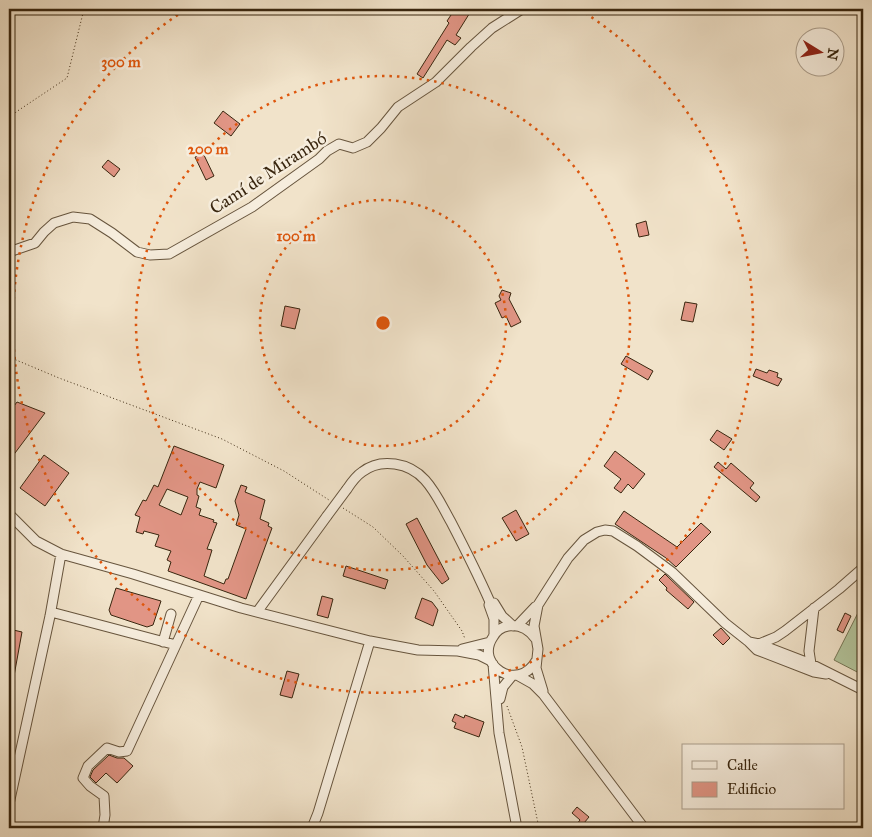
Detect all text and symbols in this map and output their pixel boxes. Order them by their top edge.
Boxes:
north arrow [794,28,844,78]
text: N [823,47,842,62]
text: 300 m [101,53,141,72]
street label: Camí de Mirambó [205,127,331,219]
text: 200 m [188,140,229,158]
text: 100 m [276,227,316,245]
centre of rings [374,314,392,332]
legend [682,744,844,810]
text: Calle [727,756,758,774]
text: Edificio [727,780,776,798]

